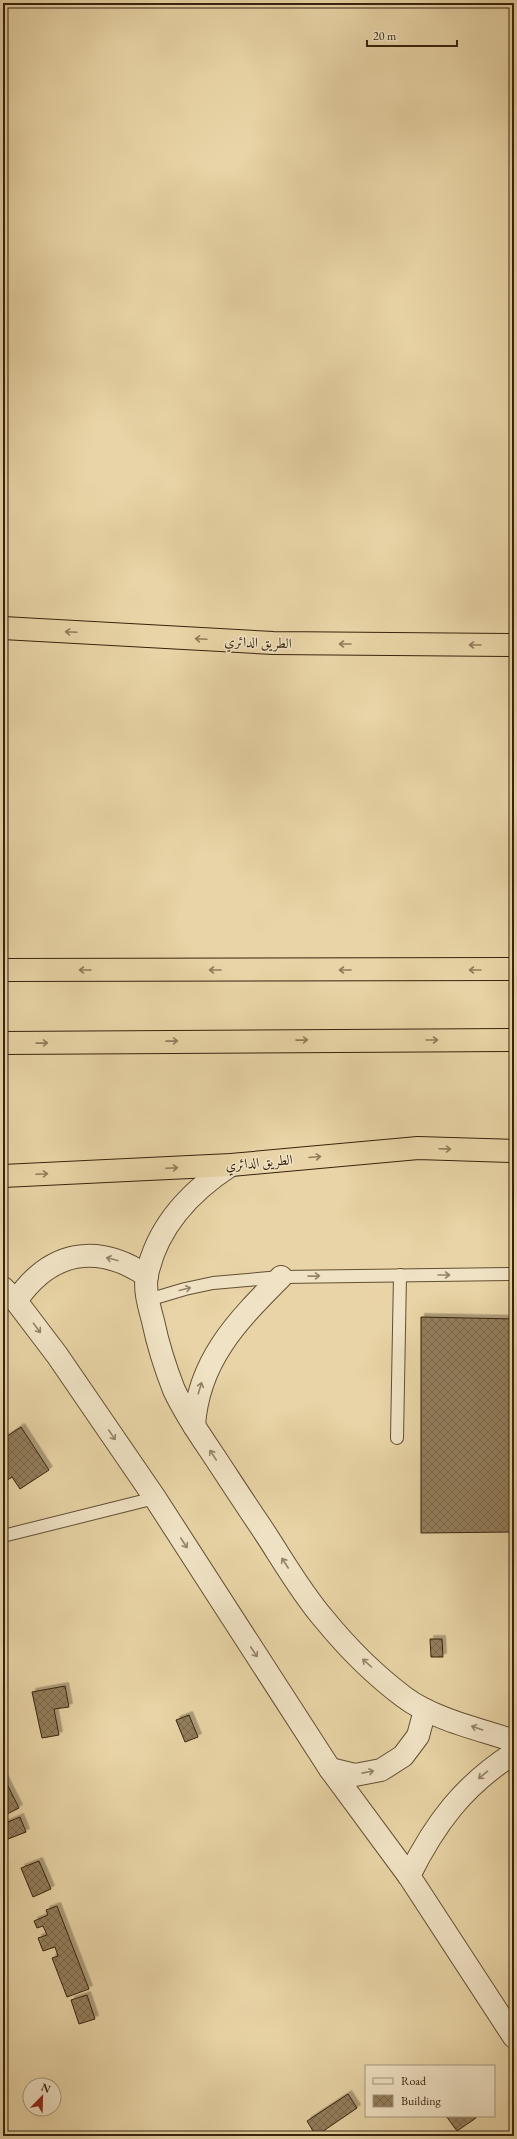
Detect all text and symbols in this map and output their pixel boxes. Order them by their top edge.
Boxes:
scale bar [367,22,457,48]
text: 20 m [373,28,397,44]
one-way arrow [65,628,78,635]
street label: الطريق الدائري [224,632,292,655]
one-way arrow [195,636,208,643]
one-way arrow [339,640,352,648]
one-way arrow [469,641,482,649]
one-way arrow [79,966,92,974]
one-way arrow [209,966,222,974]
one-way arrow [339,966,352,974]
one-way arrow [469,966,482,973]
one-way arrow [295,1036,308,1044]
one-way arrow [425,1036,438,1044]
one-way arrow [165,1037,178,1045]
one-way arrow [35,1039,48,1047]
one-way arrow [438,1145,451,1152]
street label: الطريق الدائري [225,1150,294,1177]
one-way arrow [308,1154,321,1161]
one-way arrow [165,1164,178,1172]
one-way arrow [35,1170,48,1177]
one-way arrow [106,1255,119,1262]
one-way arrow [437,1271,450,1279]
one-way arrow [307,1273,320,1280]
one-way arrow [179,1285,192,1292]
one-way arrow [33,1323,41,1334]
one-way arrow [197,1381,204,1394]
one-way arrow [108,1429,116,1440]
one-way arrow [209,1450,217,1461]
one-way arrow [180,1537,188,1549]
one-way arrow [281,1558,289,1569]
one-way arrow [250,1646,258,1657]
one-way arrow [362,1659,372,1668]
one-way arrow [471,1724,483,1732]
one-way arrow [361,1768,374,1776]
one-way arrow [477,1771,488,1780]
legend [365,2065,495,2117]
text: Road [401,2073,427,2089]
north arrow [22,2077,62,2117]
text: N [39,2080,53,2096]
text: Building [401,2093,442,2109]

